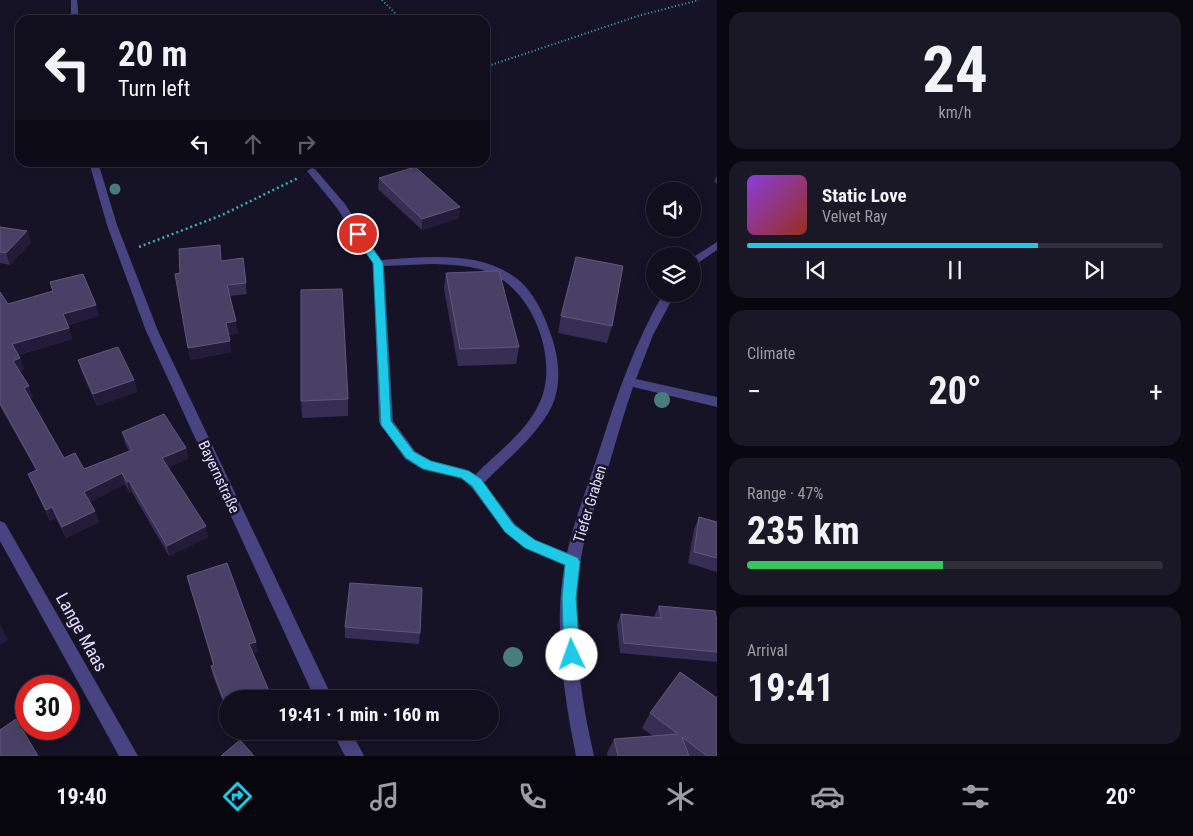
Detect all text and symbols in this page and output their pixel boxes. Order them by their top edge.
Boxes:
text: 24 [922,32,988,108]
text: 20 m [118,34,187,75]
icon: left [35,35,100,100]
text: Turn left [118,76,190,101]
text: km/h [939,103,971,122]
icon: left [186,130,214,158]
icon: ahead [239,130,267,158]
icon: right [292,130,320,158]
map controls [646,182,701,302]
button: sound [646,182,701,237]
text: Static Love [822,184,907,207]
text: Velvet Ray [822,207,887,226]
pin [337,213,379,255]
icon: arrive [344,220,372,248]
button: layers [646,247,701,302]
icon: previous [802,256,830,284]
icon: pause [941,256,969,284]
icon: next [1080,256,1108,284]
text: Climate [747,344,795,363]
text: 20° [928,369,982,413]
text: − [747,375,761,408]
text: + [1149,375,1163,408]
street label: Bayernstraße [194,438,244,516]
street label: Tiefer Graben [570,463,610,545]
text: Range · 47% [747,484,823,503]
text: 235 km [747,509,860,553]
street label: Lange Maas [52,589,112,675]
position arrow [545,628,597,680]
text: Arrival [747,641,788,660]
text: 19:41 [747,666,834,710]
speed limit sign: 30 [15,675,80,740]
text: 19:41 · 1 min · 160 m [278,703,440,726]
icon: directions [220,779,255,814]
icon: music [367,779,402,814]
icon: phone [515,779,550,814]
icon: climate [663,779,698,814]
icon: car [810,779,845,814]
icon: filters [958,779,993,814]
text: 19:40 [56,784,107,809]
text: 20° [1106,784,1137,809]

